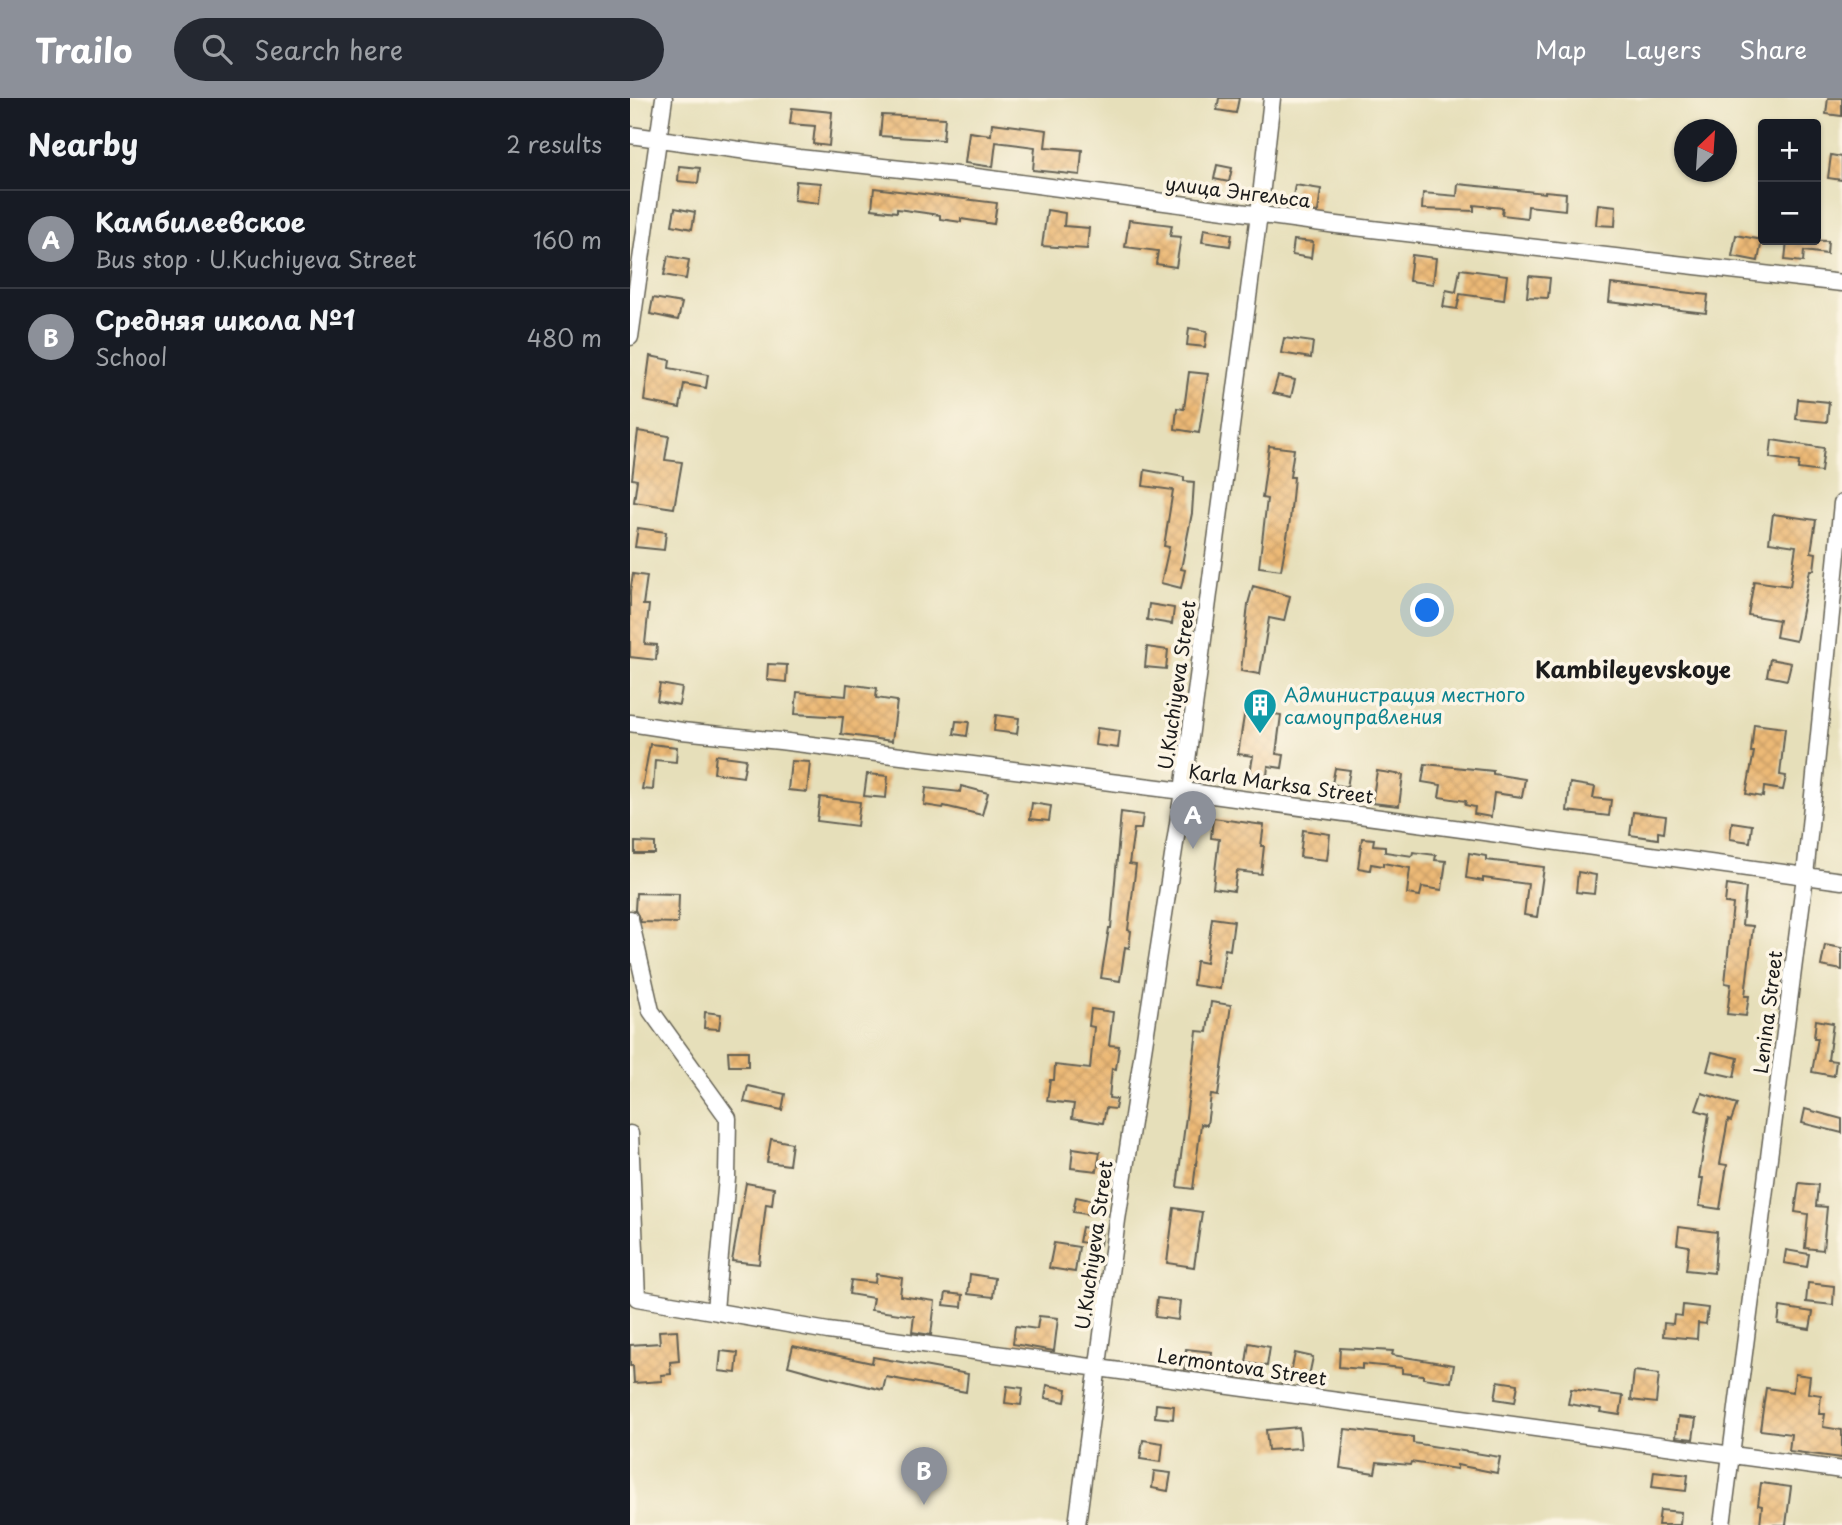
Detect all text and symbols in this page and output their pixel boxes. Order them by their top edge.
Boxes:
search box [174,18,664,81]
text: Trailo [35,24,132,74]
icon: search [198,30,236,68]
text: Search here [254,30,403,69]
text: Map [1535,31,1586,67]
text: Layers [1624,31,1701,67]
text: Share [1739,31,1807,67]
north arrow [1674,119,1737,182]
map controls [1758,119,1821,245]
button: + [1758,119,1821,182]
text: Nearby [28,121,138,166]
text: 2 results [506,126,602,161]
street label: улица Энгельса [1164,168,1313,214]
button: − [1758,182,1821,245]
text: Камбилеевское [95,202,305,241]
text: A [42,222,60,257]
text: 160 m [533,222,602,257]
text: Bus stop · U.Kuchiyeva Street [95,241,416,276]
text: Средняя школа №1 [95,300,355,339]
text: B [43,320,59,355]
text: 480 m [527,320,602,355]
text: School [95,339,167,374]
your location [1410,593,1444,627]
street label: U.Kuchiyeva Street [1150,598,1202,772]
district label: Kambileyevskoye [1535,651,1731,686]
place label: Администрация местного самоуправления [1284,680,1525,730]
building icon: Администрация местного самоуправления [1241,686,1279,735]
street label: Karla Marksa Street [1187,756,1375,810]
pin: A [1170,791,1216,849]
street label: Lenina Street [1746,949,1788,1075]
street label: U.Kuchiyeva Street [1067,1158,1119,1332]
street label: Lermontova Street [1155,1340,1329,1392]
pin: B [901,1447,947,1505]

